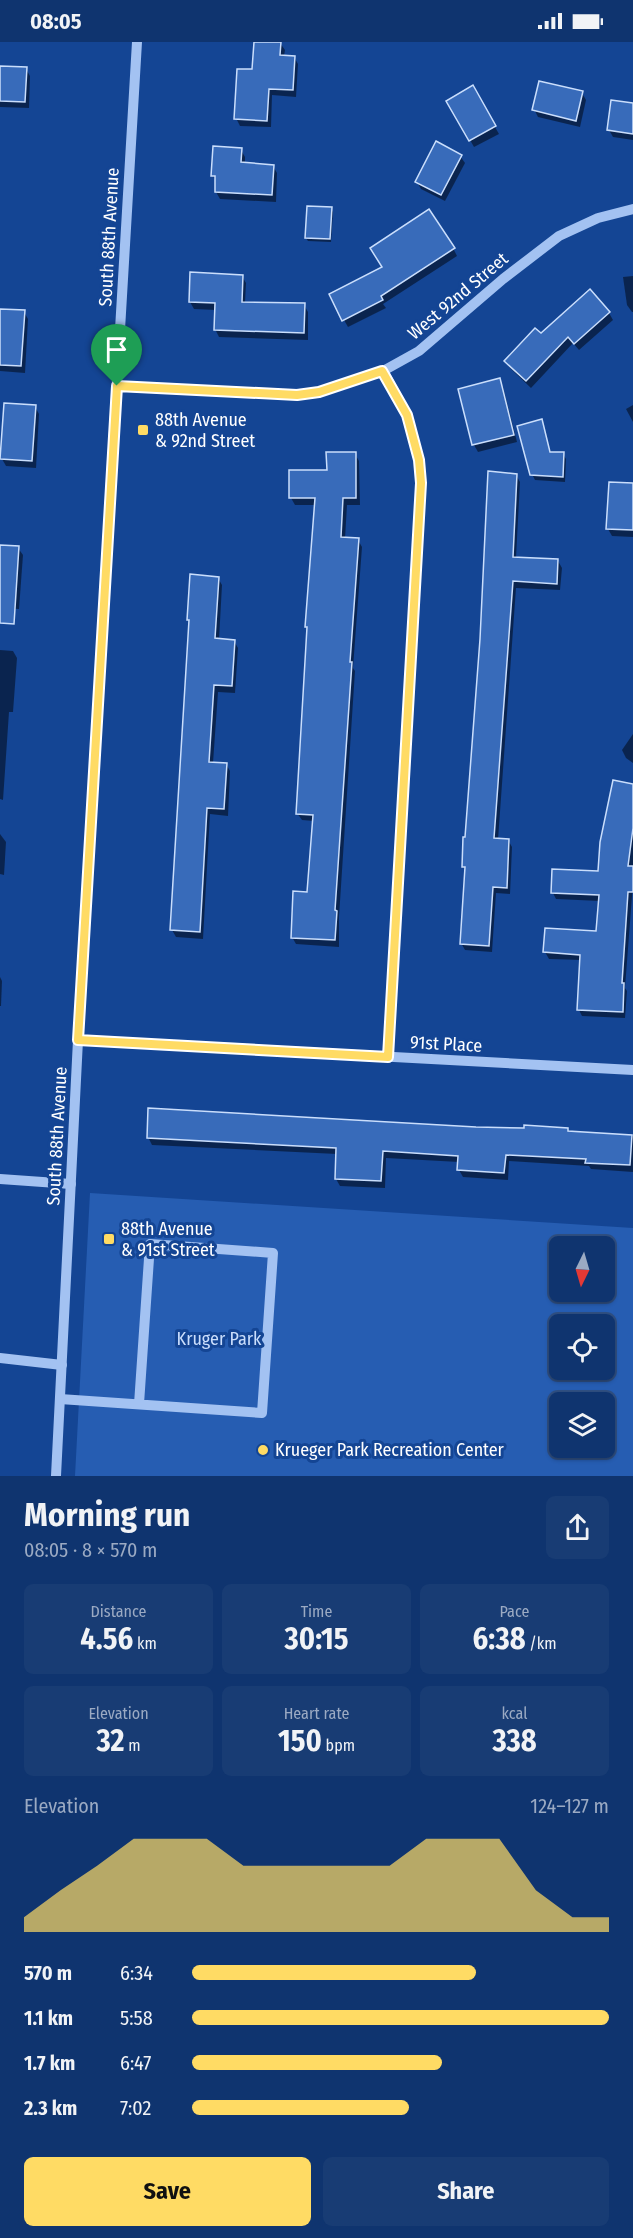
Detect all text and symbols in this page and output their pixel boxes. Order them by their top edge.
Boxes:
text: 08:05 [30,8,81,35]
street label: South 88th Avenue [94,167,124,307]
street label: West 92nd Street [403,248,513,344]
pin [91,324,142,386]
icon: arrive [100,333,133,366]
place label: 88th Avenue & 92nd Street [155,409,255,452]
marker: 88th Avenue & 92nd Street [136,423,150,437]
street label: 91st Place [409,1031,483,1057]
street label: South 88th Avenue [42,1066,72,1206]
place label: 88th Avenue & 91st Street [121,1218,215,1261]
marker: 88th Avenue & 91st Street [102,1232,116,1246]
north arrow [549,1236,615,1302]
map controls [549,1236,615,1458]
button: locate [549,1314,615,1380]
park label: Kruger Park [177,1328,262,1350]
button: layers [549,1392,615,1458]
place label: Krueger Park Recreation Center [275,1439,505,1461]
marker: Krueger Park Recreation Center [256,1443,270,1457]
text: Morning run [24,1495,190,1535]
button: share [546,1496,609,1559]
text: 08:05 · 8 × 570 m [24,1538,158,1562]
text: Distance [90,1602,147,1621]
text: Time [301,1602,332,1621]
text: Pace [500,1602,529,1621]
text: 4.56 [80,1621,133,1657]
text: 30:15 [285,1621,348,1657]
text: 6:38 [472,1621,526,1657]
text: km [133,1634,157,1653]
text: /km [526,1634,557,1653]
text: Elevation [88,1704,149,1723]
text: Heart rate [284,1704,349,1723]
text: kcal [502,1704,527,1723]
text: 32 [97,1723,124,1759]
text: 150 [278,1723,322,1759]
text: 338 [492,1723,537,1759]
text: m [124,1736,140,1755]
text: bpm [322,1736,355,1755]
text: Elevation [24,1794,99,1818]
text: 124–127 m [530,1794,609,1818]
text: 570 m [24,1961,72,1985]
text: 6:34 [120,1961,153,1985]
text: 1.1 km [24,2006,73,2030]
text: 5:58 [120,2006,153,2030]
text: 1.7 km [24,2051,75,2075]
text: 6:47 [120,2051,151,2075]
text: 2.3 km [24,2096,77,2120]
text: 7:02 [120,2096,151,2120]
button: Save [24,2157,311,2226]
button: Share [323,2157,609,2226]

